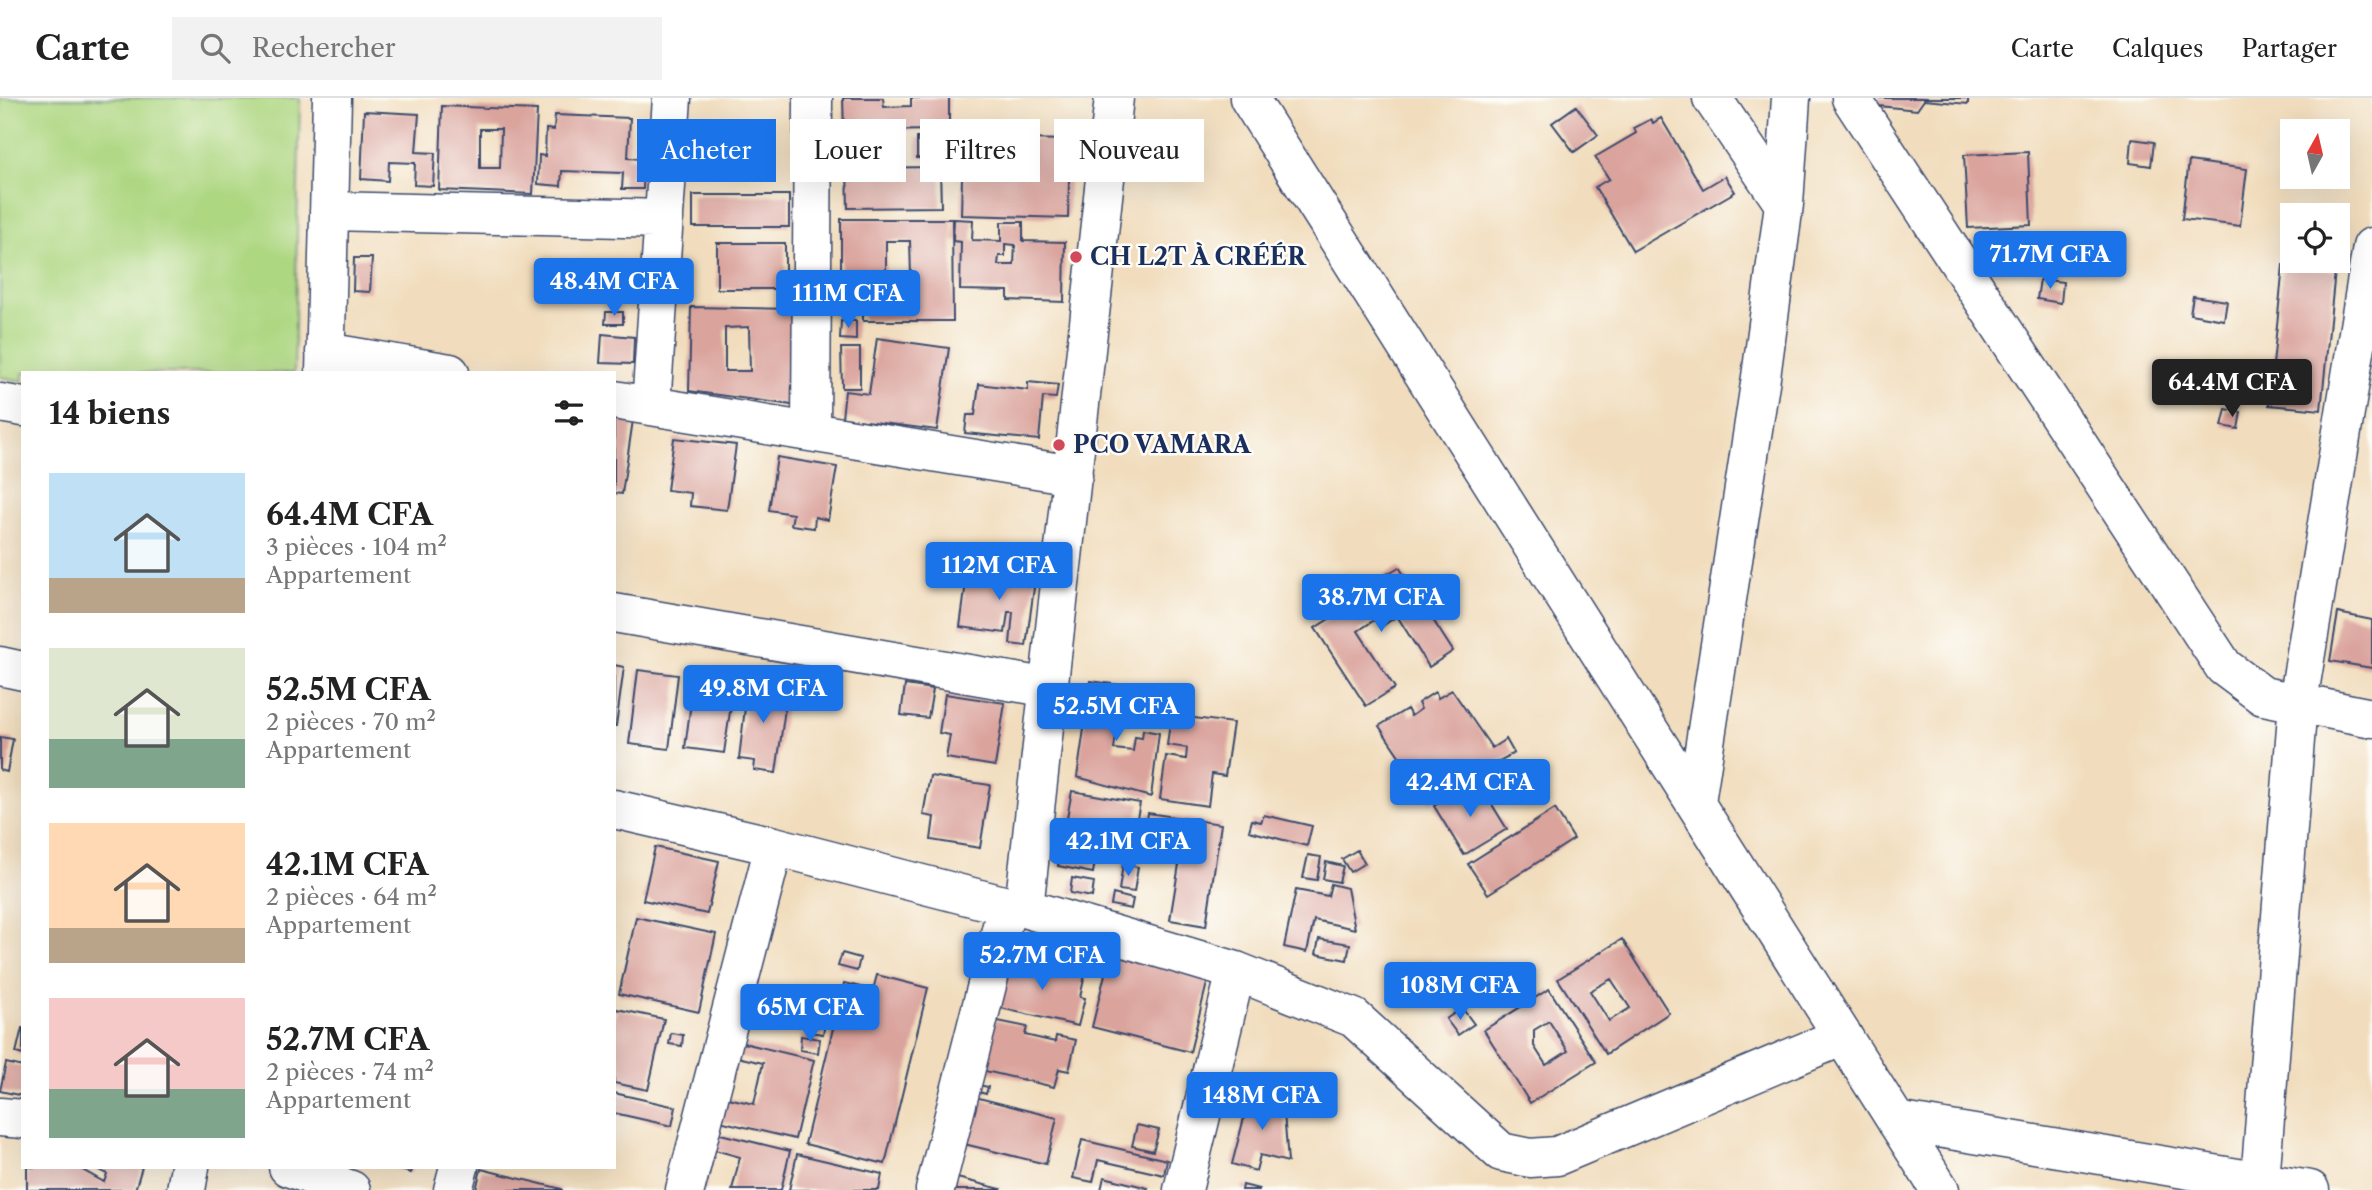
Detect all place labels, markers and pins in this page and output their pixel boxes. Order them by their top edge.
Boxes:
pin: 71.7M CFA [1970,232,2130,291]
place label: CH L2T À CRÉÉR [1090,242,1307,271]
marker: CH L2T À CRÉÉR [1068,249,1084,265]
pin: 48.4M CFA [534,258,694,318]
pin: 111M CFA [776,271,920,330]
pin: 64.4M CFA [2152,360,2312,419]
place label: PCO VAMARA [1073,430,1252,459]
marker: PCO VAMARA [1051,437,1067,453]
pin: 112M CFA [927,542,1071,602]
pin: 38.7M CFA [1301,574,1461,634]
pin: 49.8M CFA [683,666,843,725]
pin: 52.5M CFA [1036,684,1196,743]
pin: 42.4M CFA [1390,760,1550,819]
pin: 42.1M CFA [1048,818,1208,878]
pin: 52.7M CFA [962,932,1122,992]
pin: 108M CFA [1388,962,1532,1022]
pin: 65M CFA [745,984,875,1044]
pin: 148M CFA [1190,1072,1334,1132]

